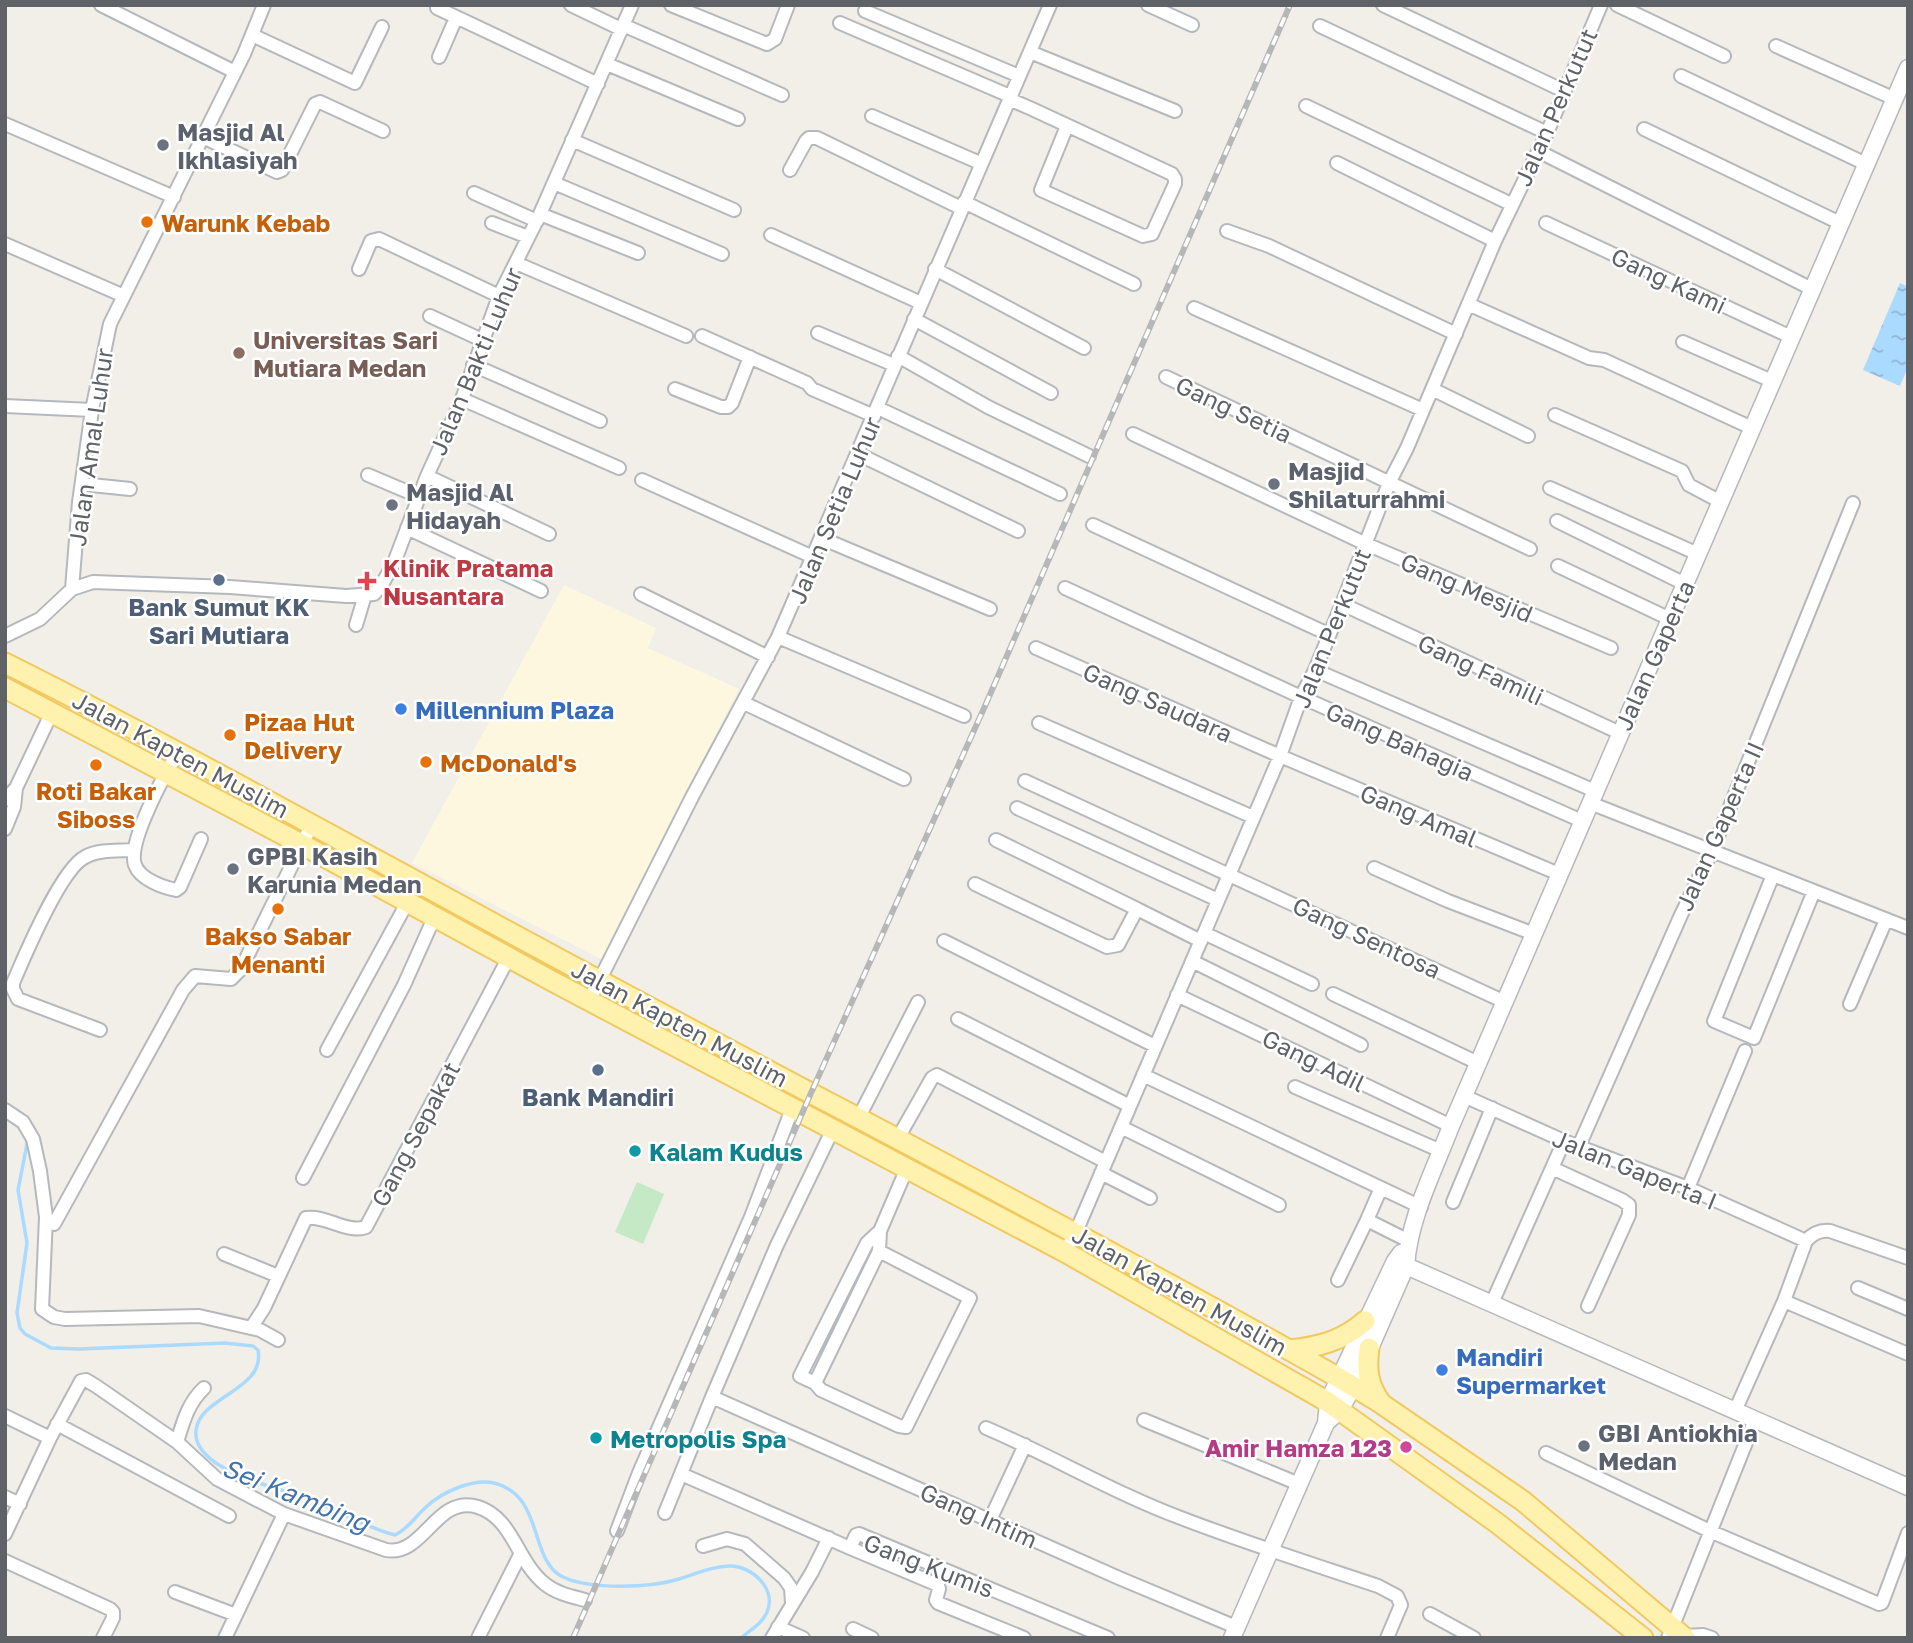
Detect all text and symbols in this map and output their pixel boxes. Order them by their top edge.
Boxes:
street label: Jalan Perkutut [1507,24,1603,190]
place label: Masjid Al Ikhlasiyah [177,117,298,174]
marker: Masjid Al Ikhlasiyah [155,137,171,153]
place label: Warunk Kebab [161,208,331,237]
marker: Warunk Kebab [139,214,155,230]
street label: Gang Kami [1607,241,1731,319]
street label: Jalan Bakti Luhur [422,263,528,459]
place label: Universitas Sari Mutiara Medan [253,325,438,382]
marker: Universitas Sari Mutiara Medan [231,345,247,361]
street label: Jalan Amal Luhur [62,346,118,548]
street label: Gang Setia [1171,369,1297,449]
street label: Jalan Setia Luhur [782,412,886,608]
place label: Masjid Shilaturrahmi [1288,456,1445,513]
marker: Masjid Shilaturrahmi [1266,476,1282,492]
place label: Masjid Al Hidayah [406,477,513,534]
marker: Masjid Al Hidayah [384,497,400,513]
street label: Jalan Perkutut [1286,544,1376,712]
street label: Gang Mesjid [1396,546,1538,628]
place label: Klinik Pratama Nusantara [383,553,553,610]
marker: Klinik Pratama Nusantara [357,571,377,591]
marker: Bank Sumut KK Sari Mutiara [211,572,227,588]
street label: Jalan Gaperta [1608,576,1700,734]
place label: Bank Sumut KK Sari Mutiara [128,592,310,649]
street label: Gang Famili [1414,627,1548,711]
street label: Gang Saudara [1079,656,1237,748]
street label: Jalan Kapten Muslim [68,685,294,823]
place label: Millennium Plaza [415,695,614,724]
street label: Gang Bahagia [1322,695,1478,787]
marker: Millennium Plaza [393,701,409,717]
place label: Pizaa Hut Delivery [244,707,355,764]
marker: Pizaa Hut Delivery [222,727,238,743]
street label: Jalan Gaperta II [1669,737,1769,915]
place label: McDonald's [440,748,577,777]
marker: McDonald's [418,754,434,770]
marker: Roti Bakar Siboss [88,757,104,773]
place label: Roti Bakar Siboss [36,776,156,833]
street label: Gang Amal [1356,777,1482,853]
place label: GPBI Kasih Karunia Medan [247,841,421,898]
marker: GPBI Kasih Karunia Medan [225,861,241,877]
street label: Gang Sentosa [1288,890,1446,984]
marker: Bakso Sabar Menanti [270,901,286,917]
place label: Bakso Sabar Menanti [205,921,351,978]
street label: Jalan Kapten Muslim [567,954,793,1092]
street label: Gang Adil [1258,1023,1370,1097]
street label: Gang Sepakat [365,1057,465,1211]
marker: Bank Mandiri [590,1062,606,1078]
place label: Bank Mandiri [522,1082,674,1111]
street label: Jalan Gaperta I [1549,1123,1721,1215]
place label: Kalam Kudus [649,1137,803,1166]
marker: Kalam Kudus [627,1143,643,1159]
street label: Jalan Kapten Muslim [1068,1219,1292,1361]
place label: Mandiri Supermarket [1456,1342,1606,1399]
marker: Mandiri Supermarket [1434,1362,1450,1378]
place label: GBI Antiokhia Medan [1598,1418,1758,1475]
place label: Metropolis Spa [610,1424,786,1453]
marker: Metropolis Spa [588,1430,604,1446]
place label: Amir Hamza 123 [1205,1433,1392,1462]
marker: GBI Antiokhia Medan [1576,1438,1592,1454]
marker: Amir Hamza 123 [1398,1439,1414,1455]
water label: Sei Kambing [218,1452,376,1539]
street label: Gang Intim [916,1476,1042,1554]
street label: Gang Kumis [860,1527,998,1603]

